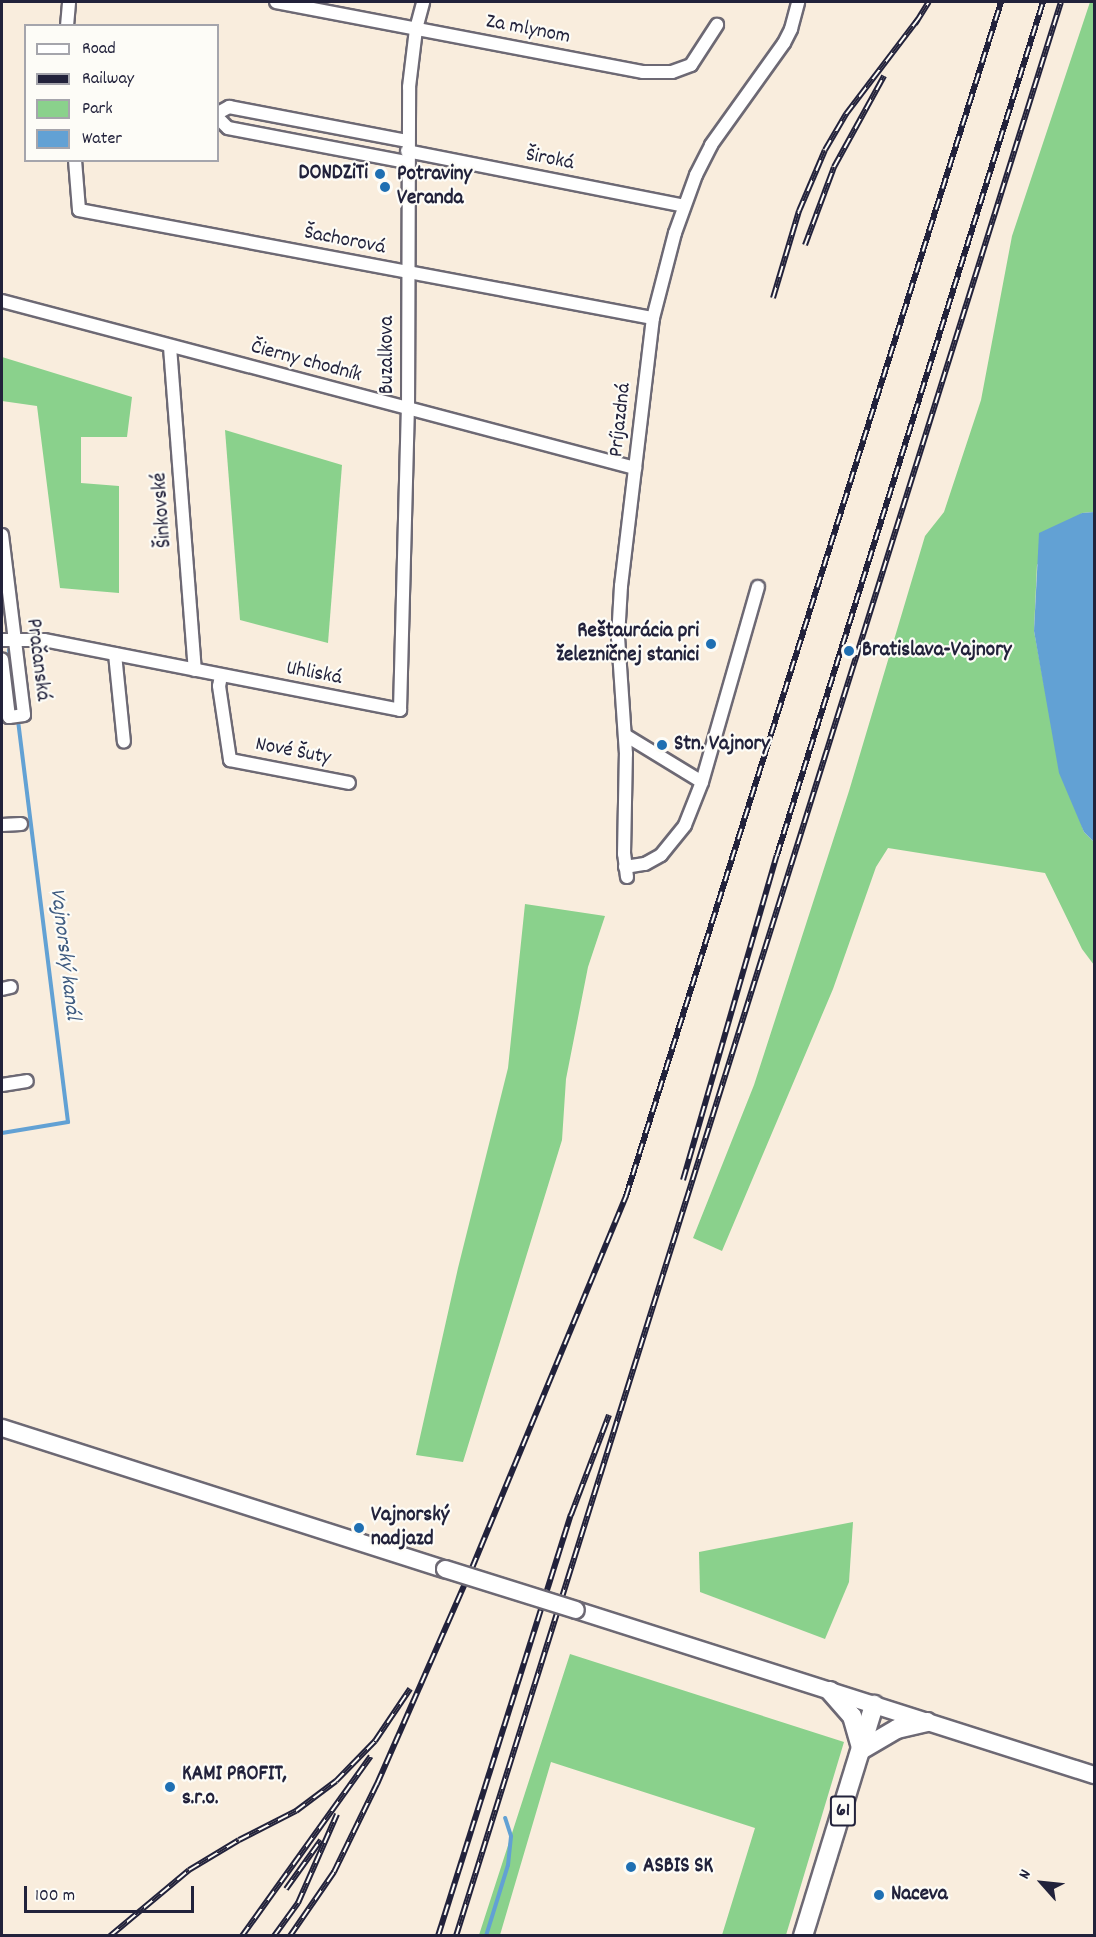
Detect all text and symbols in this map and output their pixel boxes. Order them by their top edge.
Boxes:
street label: Za mlynom [484,9,572,51]
legend [24,24,219,162]
text: Road [82,37,116,62]
text: Railway [82,67,134,92]
text: Park [82,97,113,122]
text: Water [82,127,122,152]
street label: Široká [524,143,576,177]
place label: DONDZiTi [299,161,368,187]
place label: Potraviny Veranda [397,162,472,212]
marker: DONDZiTi [373,167,387,181]
marker: Potraviny Veranda [378,180,392,194]
street label: Šachorová [302,221,388,261]
street label: Buzalkova [375,316,401,394]
street label: Čierny chodník [248,335,364,389]
street label: Príjazdná [605,382,637,458]
street label: Šinkovské [148,472,178,548]
street label: Pračanská [19,617,55,703]
place label: Reštaurácia pri železničnej stanici [557,619,699,669]
marker: Reštaurácia pri železničnej stanici [704,637,718,651]
place label: Bratislava-Vajnory [862,638,1011,664]
marker: Bratislava-Vajnory [840,642,858,660]
street label: Uhliská [284,656,344,692]
street label: Nové Šuty [253,732,333,772]
place label: Stn. Vajnory [674,732,770,758]
marker: Stn. Vajnory [655,738,669,752]
water label: Vajnorský kanál [43,887,85,1021]
place label: Vajnorský nadjazd [371,1503,449,1553]
marker: Vajnorský nadjazd [352,1521,366,1535]
place label: KAMI PROFIT, s.r.o. [182,1762,287,1812]
marker: KAMI PROFIT, s.r.o. [163,1780,177,1794]
road number: 61 [830,1794,856,1828]
north arrow [1012,1853,1072,1913]
place label: ASBIS SK [643,1854,713,1880]
marker: ASBIS SK [624,1860,638,1874]
text: N [1013,1866,1038,1883]
scale bar [27,1874,196,1912]
place label: Naceva [891,1882,948,1908]
text: 100 m [35,1884,75,1909]
marker: Naceva [872,1888,886,1902]

